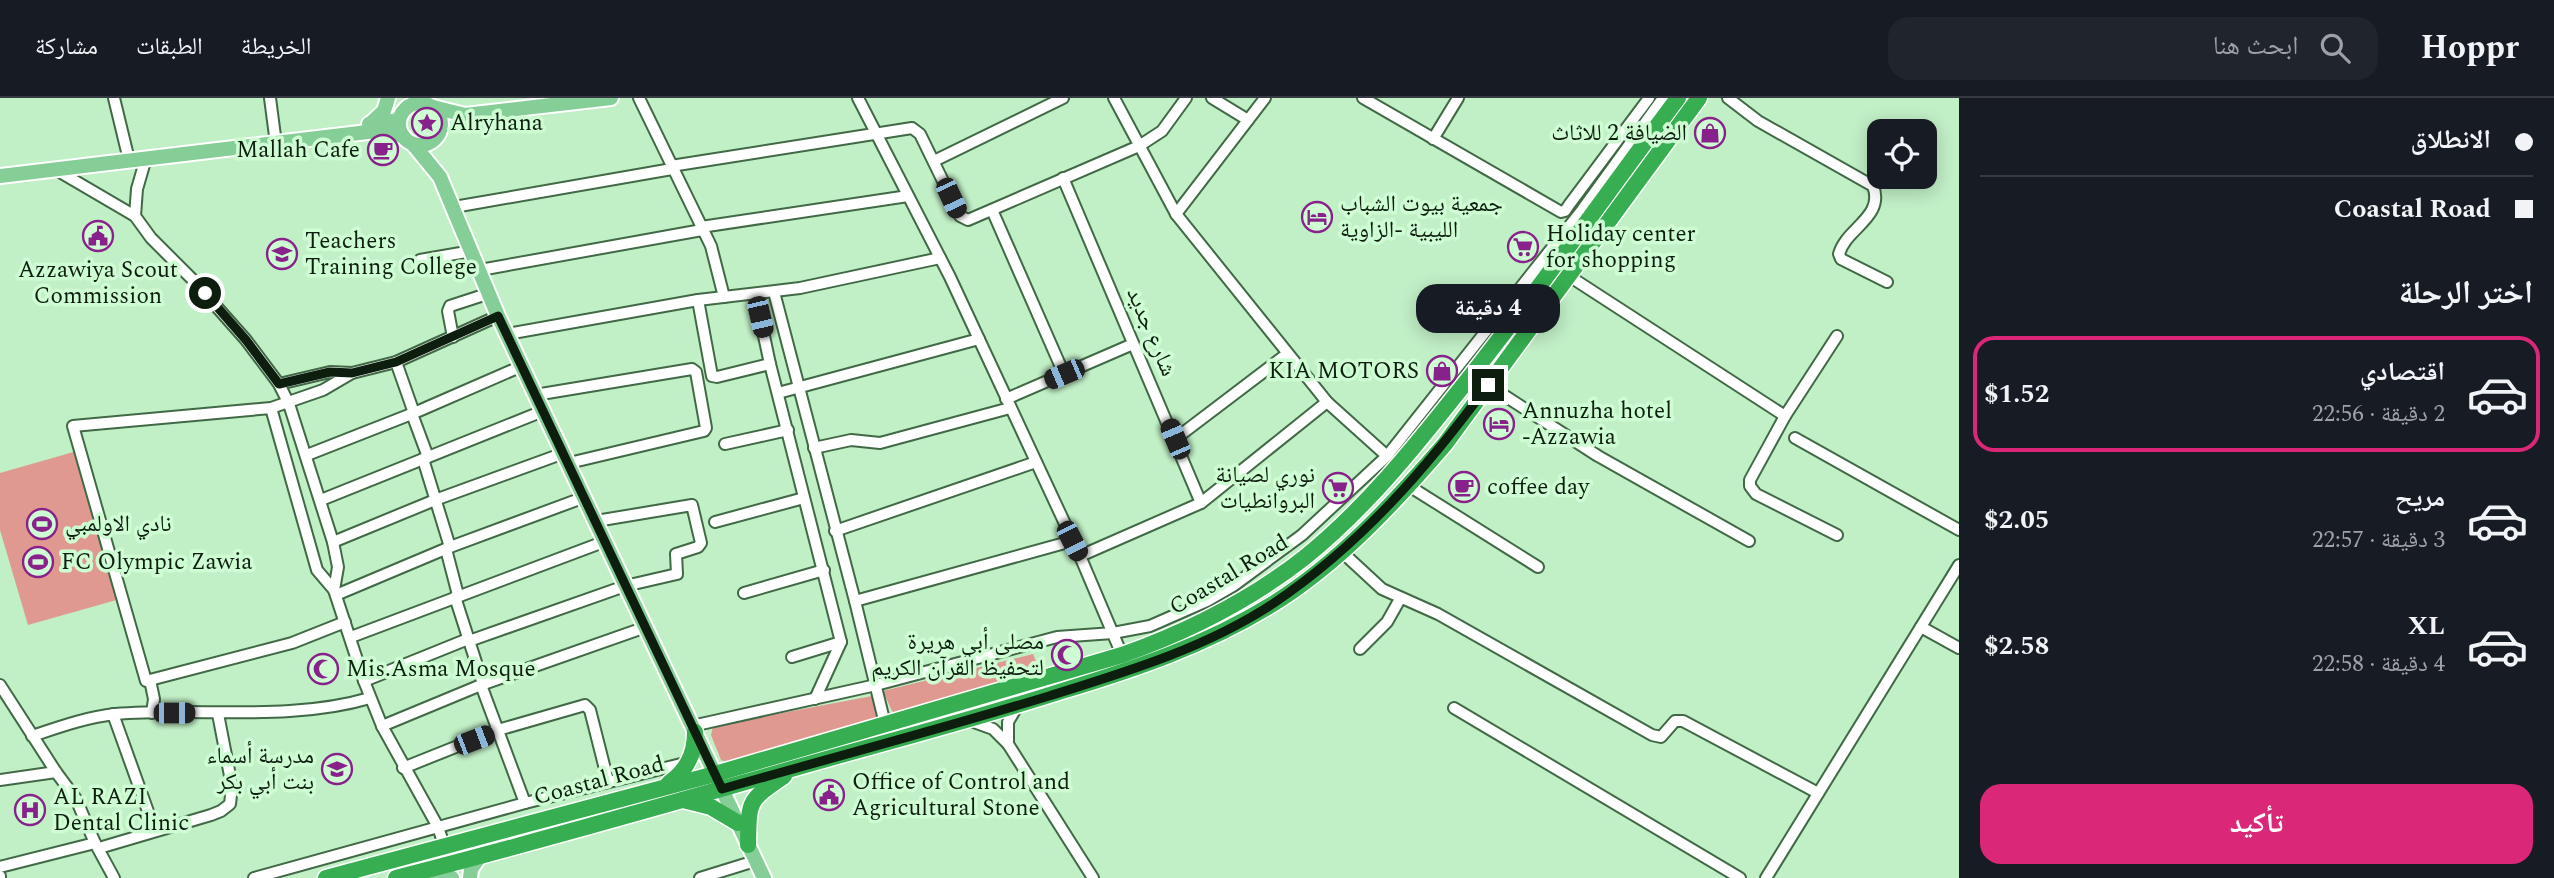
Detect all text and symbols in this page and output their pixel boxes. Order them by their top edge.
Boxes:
search box [1888,17,2378,80]
text: Hoppr [2420,23,2519,73]
text: ابحث هنا [2213,26,2298,66]
text: مشاركة [35,29,98,65]
text: الطبقات [136,29,203,65]
text: الخريطة [241,29,311,65]
icon: search [2316,29,2354,67]
place icon: Alryhana [410,106,444,140]
place label: Alryhana [450,106,543,141]
place label: الضيافة 2 للاثاث [1551,116,1687,151]
shop icon: الضيافة 2 للاثاث [1693,116,1727,150]
map controls [1867,119,1937,189]
button: locate [1867,119,1937,189]
text: الانطلاق [2411,120,2491,160]
place label: Mallah Cafe [236,133,360,168]
cafe icon: Mallah Cafe [366,133,400,167]
car [933,175,970,221]
place label: جمعية بيوت الشباب الليبية -الزاوية [1340,187,1503,248]
text: Coastal Road [2334,189,2491,229]
hotel icon: جمعية بيوت الشباب الليبية -الزاوية [1300,200,1334,234]
place label: Holiday center for shopping [1546,217,1696,278]
public building icon: Azzawiya Scout Commission [81,219,115,253]
place label: Teachers Training College [305,224,477,285]
supermarket icon: Holiday center for shopping [1506,230,1540,264]
school or university icon: Teachers Training College [265,237,299,271]
place label: Azzawiya Scout Commission [18,253,178,314]
text: اختر الرحلة [2399,269,2533,318]
route start [189,277,221,309]
street label: شارع جديد [1117,282,1185,382]
callout: 4 دقيقة [1416,284,1560,332]
text: 4 دقيقة [1455,291,1521,326]
car [746,294,775,340]
text: اقتصادي [2360,352,2445,392]
place label: KIA MOTORS [1269,354,1419,389]
shop icon: KIA MOTORS [1425,354,1459,388]
car [1041,356,1088,392]
icon: car [2466,363,2529,426]
route end [1472,369,1504,401]
text: $1.52 [1984,374,2049,414]
place label: Annuzha hotel -Azzawia [1522,394,1672,455]
text: 2 دقيقة · 22:56 [2312,397,2445,432]
hotel icon: Annuzha hotel -Azzawia [1482,407,1516,441]
car [1158,416,1193,462]
place label: نوري لصيانة البروانطيات [1215,458,1315,519]
cafe icon: coffee day [1447,470,1481,504]
place label: coffee day [1487,470,1590,505]
supermarket icon: نوري لصيانة البروانطيات [1321,471,1355,505]
text: مريح [2395,478,2445,518]
icon: car [2466,489,2529,552]
text: $2.05 [1984,500,2049,540]
sports icon: نادي الاولمبي [25,507,59,541]
place label: نادي الاولمبي [65,507,172,542]
car [1054,518,1091,564]
text: 3 دقيقة · 22:57 [2312,523,2445,558]
street label: Coastal Road [1163,525,1295,624]
sports icon: FC Olympic Zawia [21,545,55,579]
place label: FC Olympic Zawia [61,545,253,580]
text: XL [2408,606,2445,646]
icon: car [2466,615,2529,678]
place label: مصلى أبي هريرة لتحفيظ القرآن الكريم [871,625,1044,686]
text: $2.58 [1984,626,2049,666]
mosque icon: مصلى أبي هريرة لتحفيظ القرآن الكريم [1050,638,1084,672]
text: 4 دقيقة · 22:58 [2312,647,2445,682]
mosque icon: Mis.Asma Mosque [306,652,340,686]
place label: Mis.Asma Mosque [346,652,536,687]
car [154,703,196,724]
car [451,723,498,757]
place label: مدرسة أسماء بنت أبي بكر [206,739,314,800]
street label: Coastal Road [530,747,668,815]
school or university icon: مدرسة أسماء بنت أبي بكر [320,752,354,786]
place label: Office of Control and Agricultural Stone [852,765,1070,826]
public building icon: Office of Control and Agricultural Stone [812,778,846,812]
place label: AL RAZI Dental Clinic [53,780,189,841]
button: تأكيد [1980,784,2533,864]
hospital icon: AL RAZI Dental Clinic [13,793,47,827]

